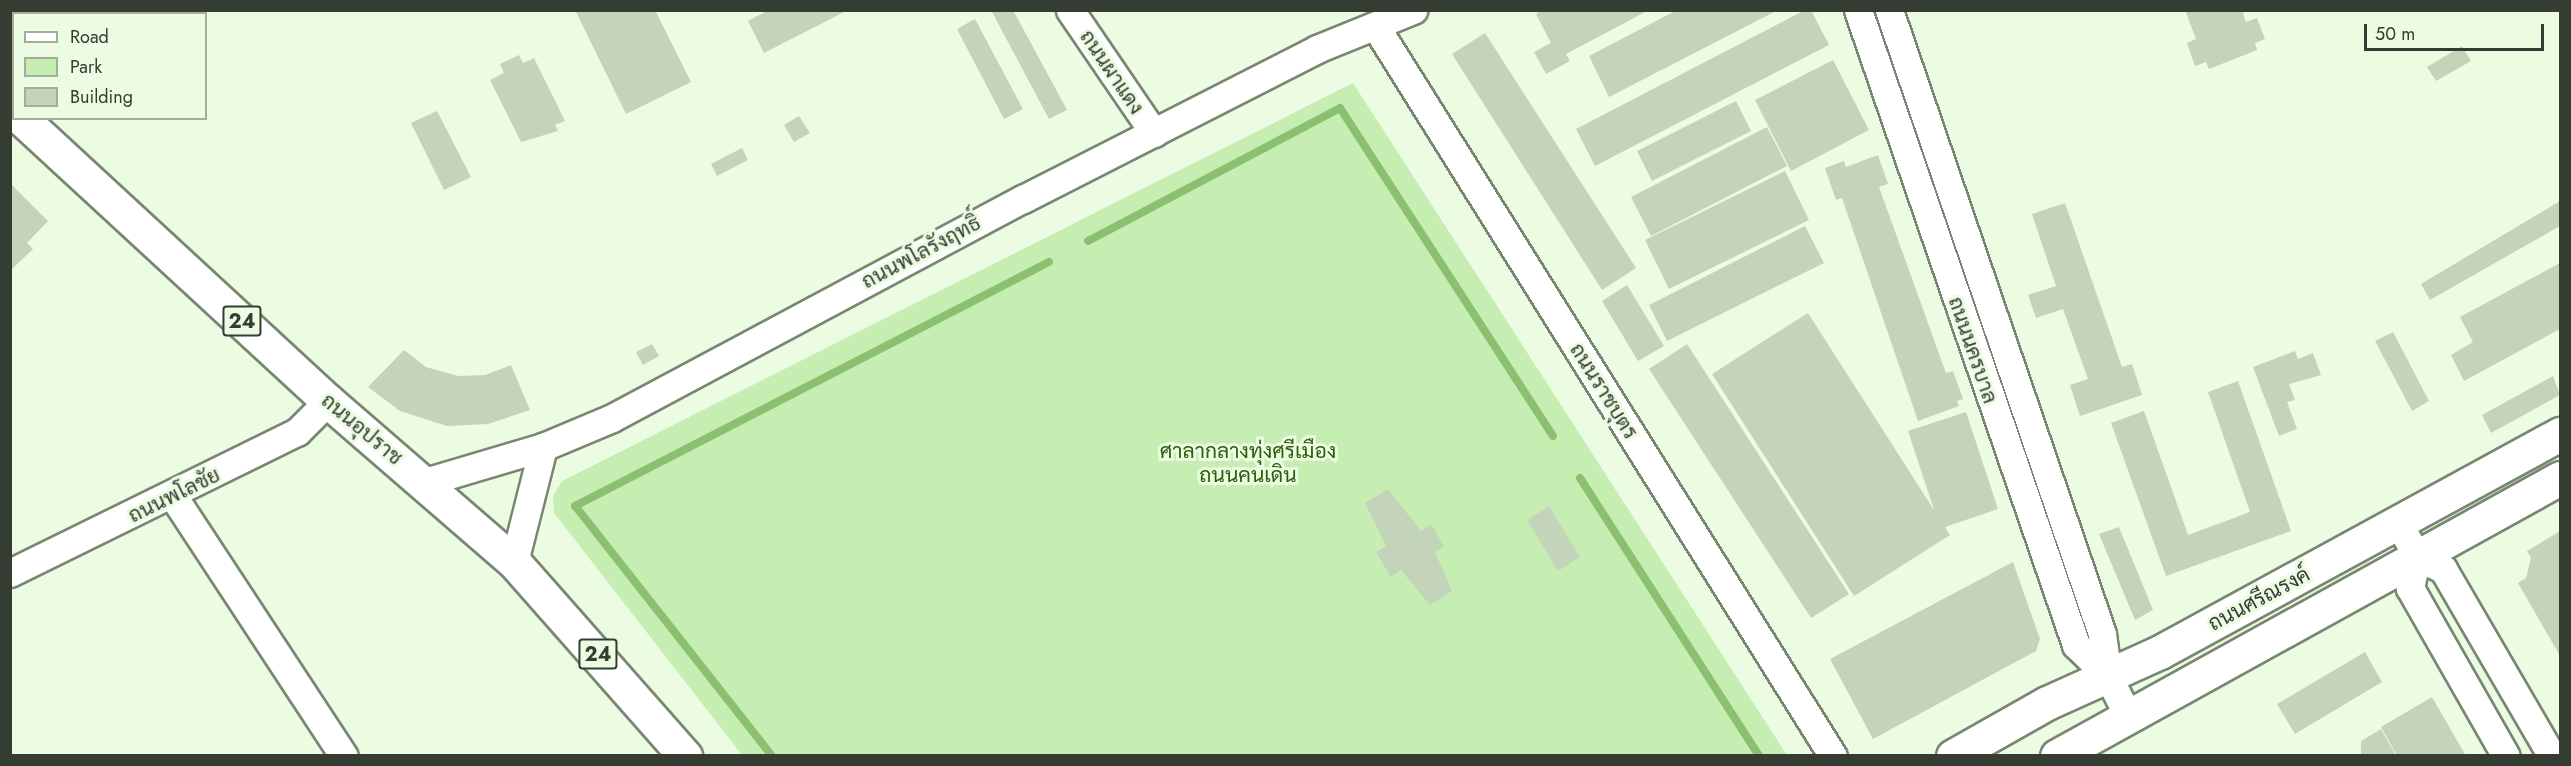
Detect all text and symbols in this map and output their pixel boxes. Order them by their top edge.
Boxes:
legend [12,12,207,120]
scale bar [2367,12,2547,50]
text: 50 m [2375,21,2415,47]
text: Road [70,24,109,50]
street label: ถนนผาแดง [1075,25,1149,119]
text: Park [70,54,102,80]
text: Building [70,84,133,110]
street label: ถนนพโลรังฤทธิ์ [857,210,985,294]
street label: ถนนนครบาล [1943,293,2003,407]
road number: 24 [221,304,263,338]
street label: ถนนราชบุตร [1565,338,1643,444]
street label: ถนนอุปราช [316,388,408,470]
park label: ศาลากลางทุ่งศรีเมือง ถนนคนเดิน [1160,438,1336,488]
street label: ถนนพโลชัย [124,462,224,528]
street label: ถนนศรีณรงค์ [2204,562,2314,636]
road number: 24 [577,637,619,671]

